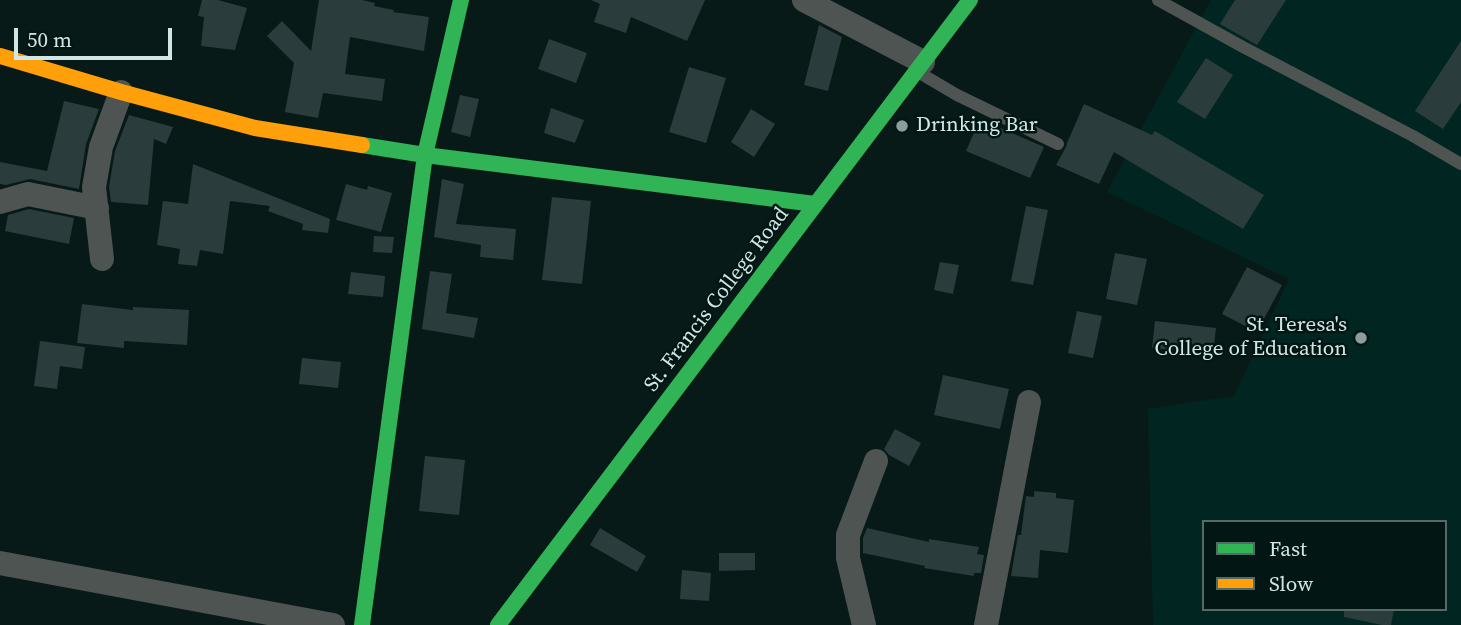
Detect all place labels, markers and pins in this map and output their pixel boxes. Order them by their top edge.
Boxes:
place label: Drinking Bar [916,113,1038,139]
marker: Drinking Bar [894,118,910,134]
place label: St. Teresa's College of Education [1154,313,1347,363]
marker: St. Teresa's College of Education [1353,330,1369,346]

